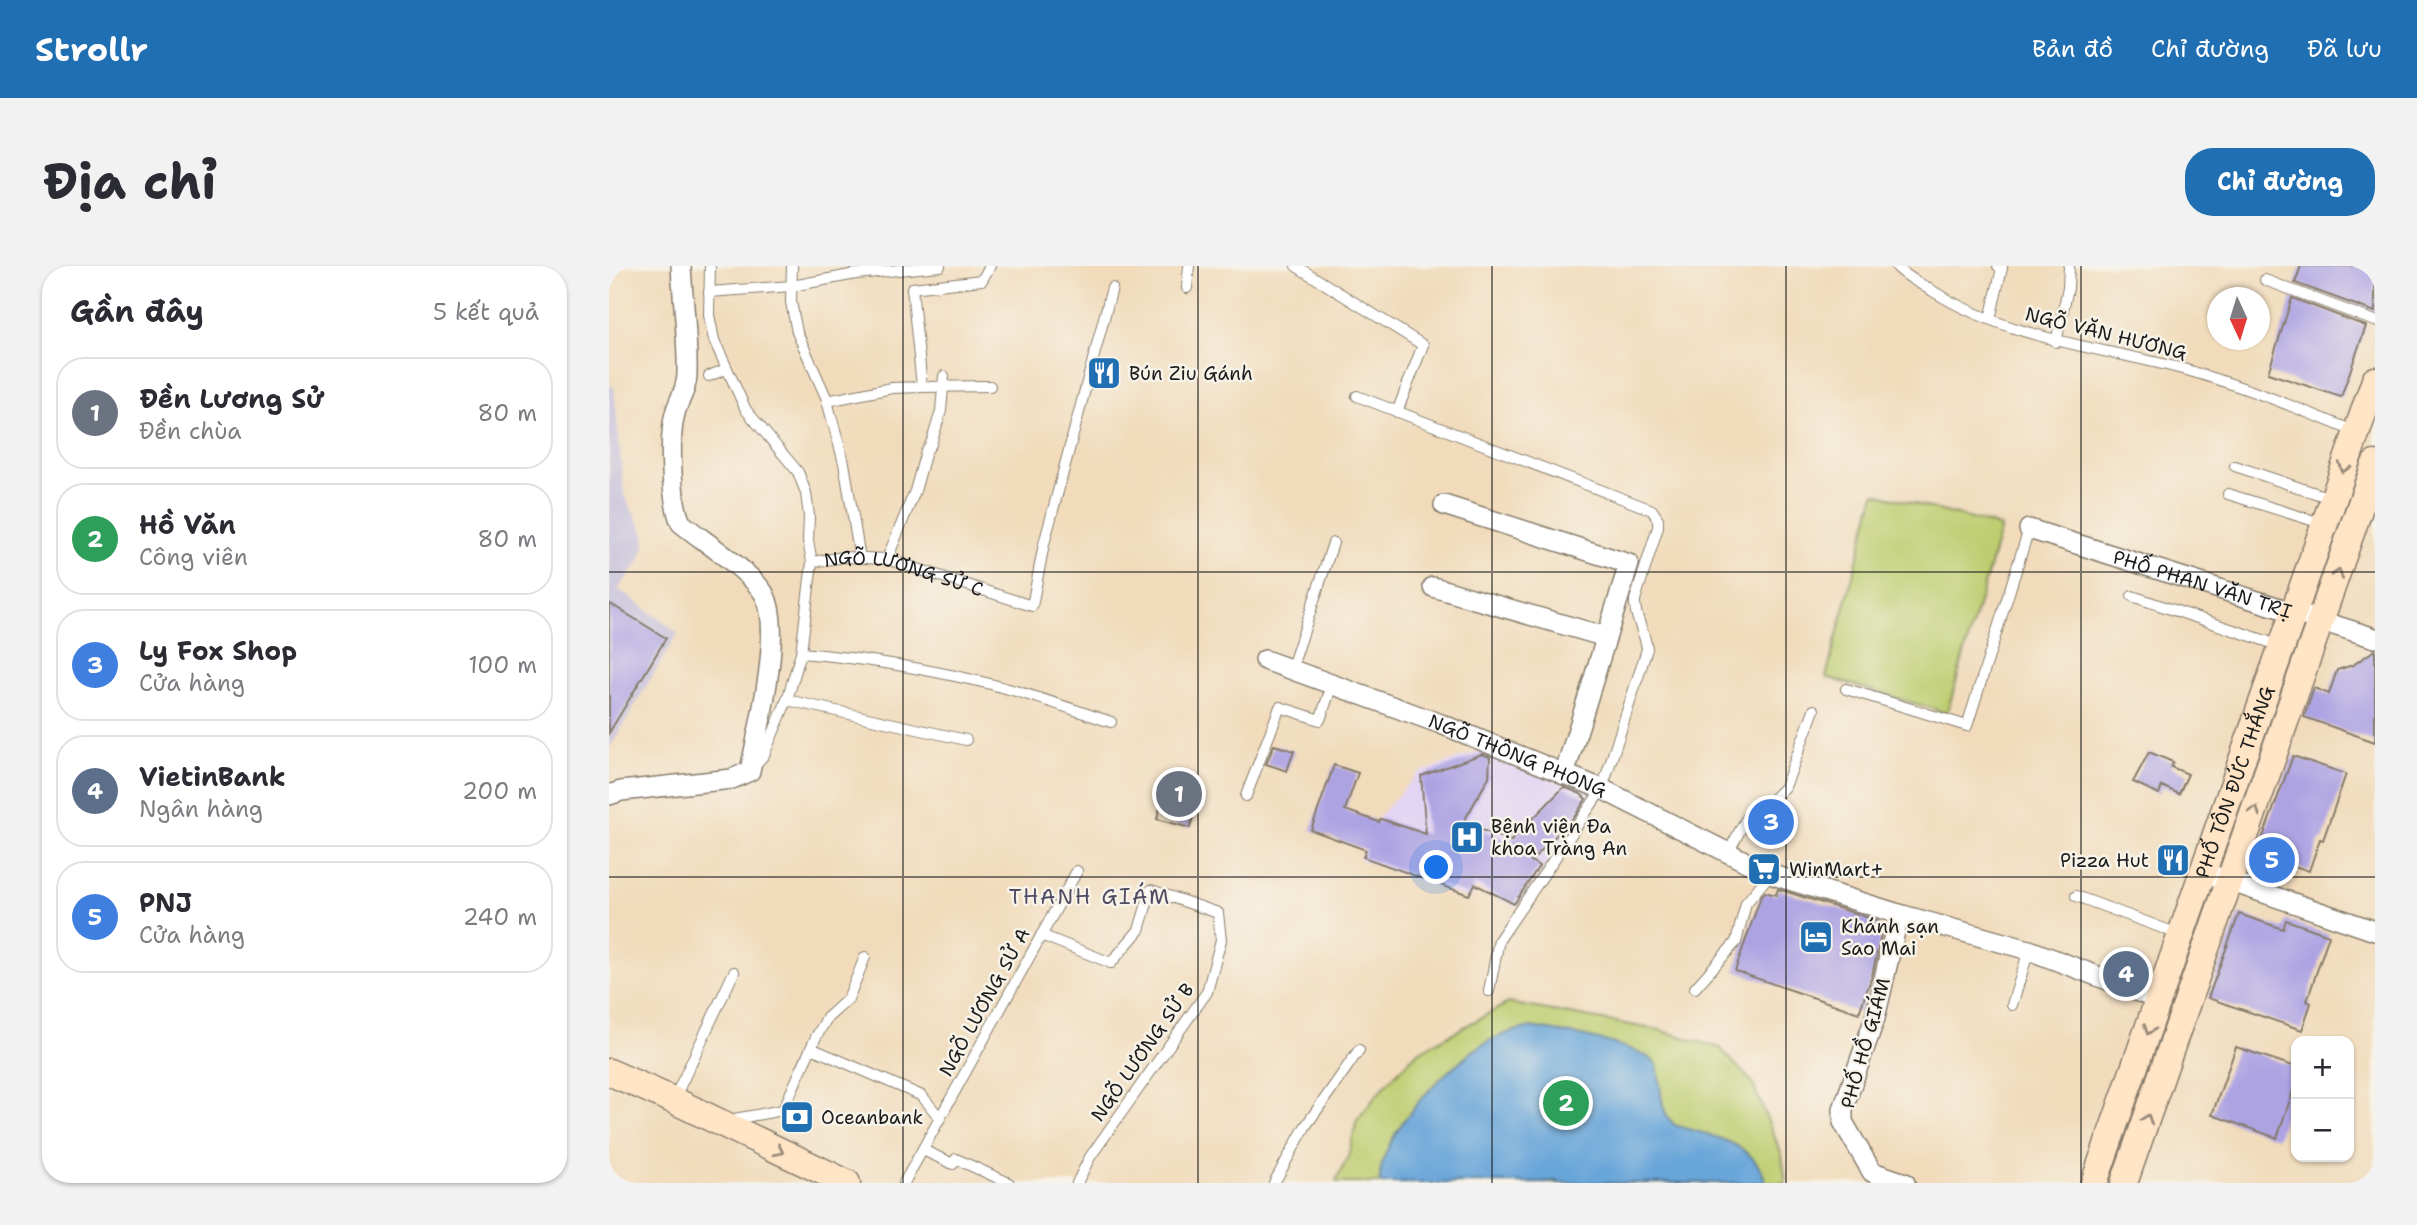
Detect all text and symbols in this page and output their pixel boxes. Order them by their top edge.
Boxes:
text: Strollr [35,27,148,72]
text: Bản đồ [2032,33,2113,65]
text: Chỉ đường [2151,33,2269,65]
text: Đã lưu [2307,33,2382,65]
button: Chỉ đường [2185,148,2375,216]
text: Địa chỉ [42,149,216,215]
north arrow [2207,287,2270,350]
text: Gần đây [70,291,204,332]
text: 5 kết quả [433,297,539,327]
street label: NGÕ VĂN HƯƠNG [2022,300,2190,366]
restaurant icon: Bún Ziu Gánh [1085,354,1123,392]
place label: Bún Ziu Gánh [1129,361,1253,386]
text: Đền Lương Sử [139,381,325,416]
text: 1 [90,398,100,428]
text: 80 m [478,398,537,428]
text: Đền chùa [139,416,242,446]
one-way arrow [2338,461,2352,473]
text: Hồ Văn [139,507,236,542]
text: 2 [87,524,103,554]
text: 80 m [478,524,537,554]
text: Công viên [139,542,248,572]
street label: NGÕ LƯƠNG SỬ C [822,544,986,602]
street label: PHỐ PHAN VĂN TRỊ [2110,544,2295,624]
one-way arrow [2330,568,2344,580]
text: Ly Fox Shop [139,633,297,668]
text: 3 [87,650,103,680]
text: 100 m [468,650,537,680]
text: Cửa hàng [139,668,245,698]
street label: PHỐ TÔN ĐỨC THẮNG [2190,683,2280,881]
street label: NGÕ THÔNG PHONG [1425,709,1610,803]
text: VietinBank [139,759,286,794]
pin: 1 [1156,768,1202,820]
text: 4 [87,776,103,806]
text: 200 m [462,776,537,806]
text: Ngân hàng [139,794,263,824]
pin: 3 [1748,796,1794,848]
one-way arrow [2246,806,2260,818]
place label: Bệnh viện Đa khoa Tràng An [1491,814,1627,861]
hospital icon: Bệnh viện Đa khoa Tràng An [1448,818,1486,856]
pin: 5 [2249,834,2295,886]
restaurant icon: Pizza Hut [2154,841,2192,879]
place label: Pizza Hut [2060,848,2149,873]
your location [1419,850,1453,884]
supermarket icon: WinMart+ [1745,850,1783,888]
place label: WinMart+ [1789,857,1884,882]
district label: THANH GIÁM [1009,882,1171,911]
text: PNJ [139,885,192,920]
text: 5 [88,902,102,932]
text: 240 m [463,902,537,932]
place label: Khánh sạn Sao Mai [1841,914,1939,961]
hotel icon: Khánh sạn Sao Mai [1797,918,1835,956]
text: Cửa hàng [139,920,245,950]
street label: NGÕ LƯƠNG SỬ A [932,923,1036,1081]
pin: 4 [2103,948,2149,1000]
street label: PHỐ HỒ GIÁM [1832,974,1896,1111]
street label: NGÕ LƯƠNG SỬ B [1084,978,1200,1126]
one-way arrow [2143,1023,2157,1035]
map controls [2291,1036,2354,1162]
button: + [2291,1036,2354,1099]
pin: 2 [1543,1077,1589,1129]
bank icon: Oceanbank [778,1098,816,1136]
button: − [2291,1099,2354,1162]
place label: Oceanbank [821,1105,923,1130]
one-way arrow [2139,1113,2153,1125]
one-way arrow [772,1142,784,1156]

